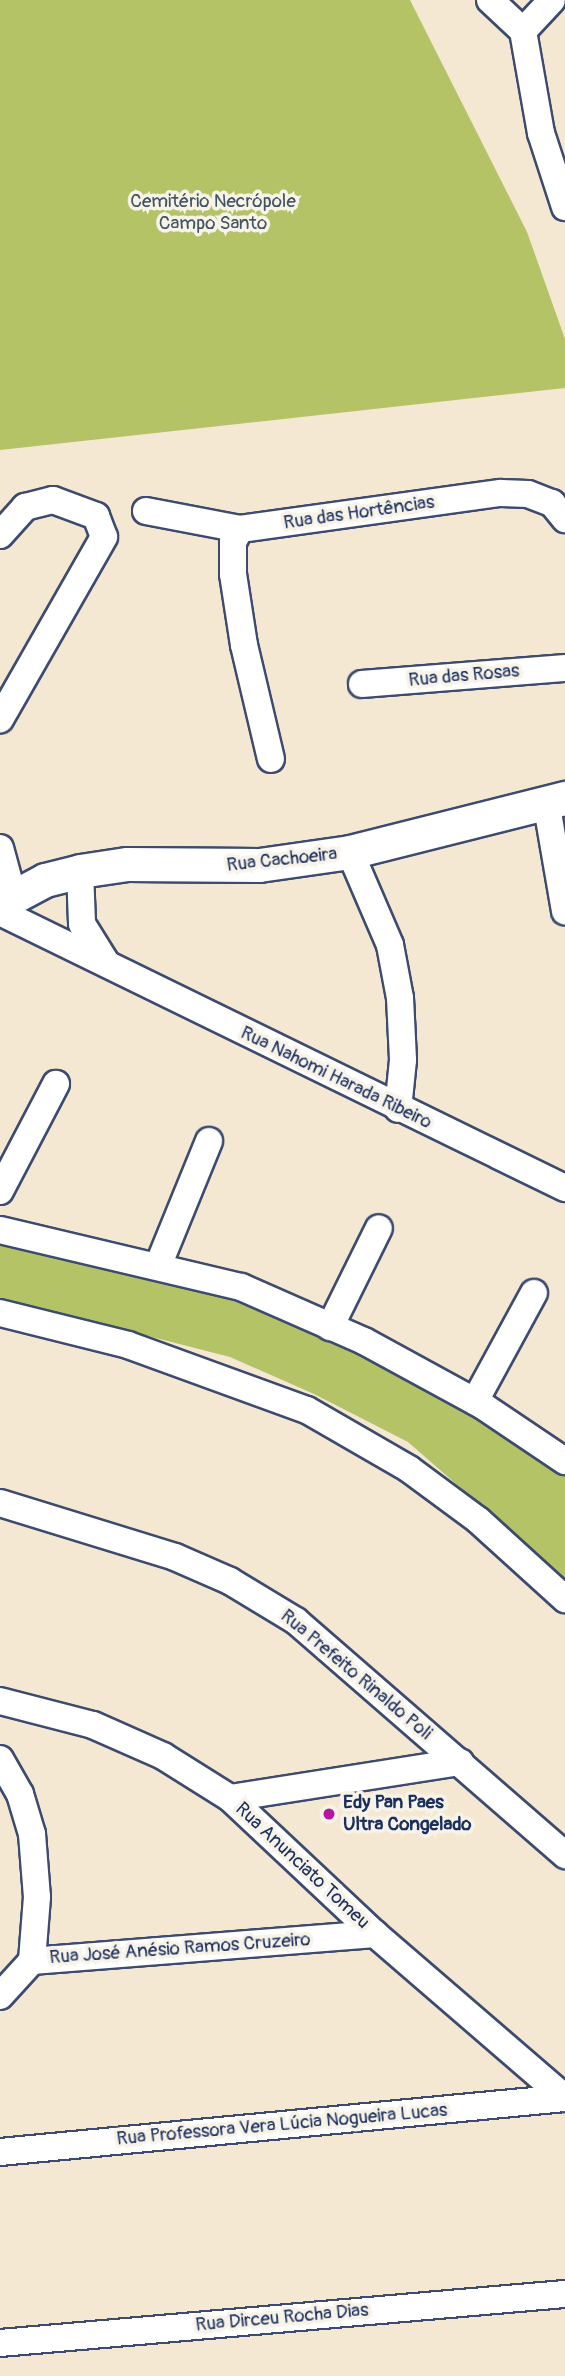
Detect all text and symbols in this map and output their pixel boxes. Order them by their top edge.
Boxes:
park label: Cemitério Necrópole Campo Santo [130,191,296,235]
street label: Rua das Hortências [282,491,436,535]
street label: Rua das Rosas [408,660,520,692]
street label: Rua Cachoeira [226,843,338,877]
street label: Rua Nahomi Harada Ribeiro [237,1022,435,1134]
street label: Rua Prefeito Rinaldo Poli [276,1605,436,1745]
place label: Edy Pan Paes Ultra Congelado [343,1792,471,1836]
street label: Rua Anunciato Tomeu [230,1798,374,1934]
marker: Edy Pan Paes Ultra Congelado [321,1806,337,1822]
street label: Rua José Anésio Ramos Cruzeiro [49,1928,311,1970]
street label: Rua Professora Vera Lúcia Nogueira Lucas [116,2099,448,2151]
street label: Rua Dirceu Rocha Dias [195,2299,369,2337]

